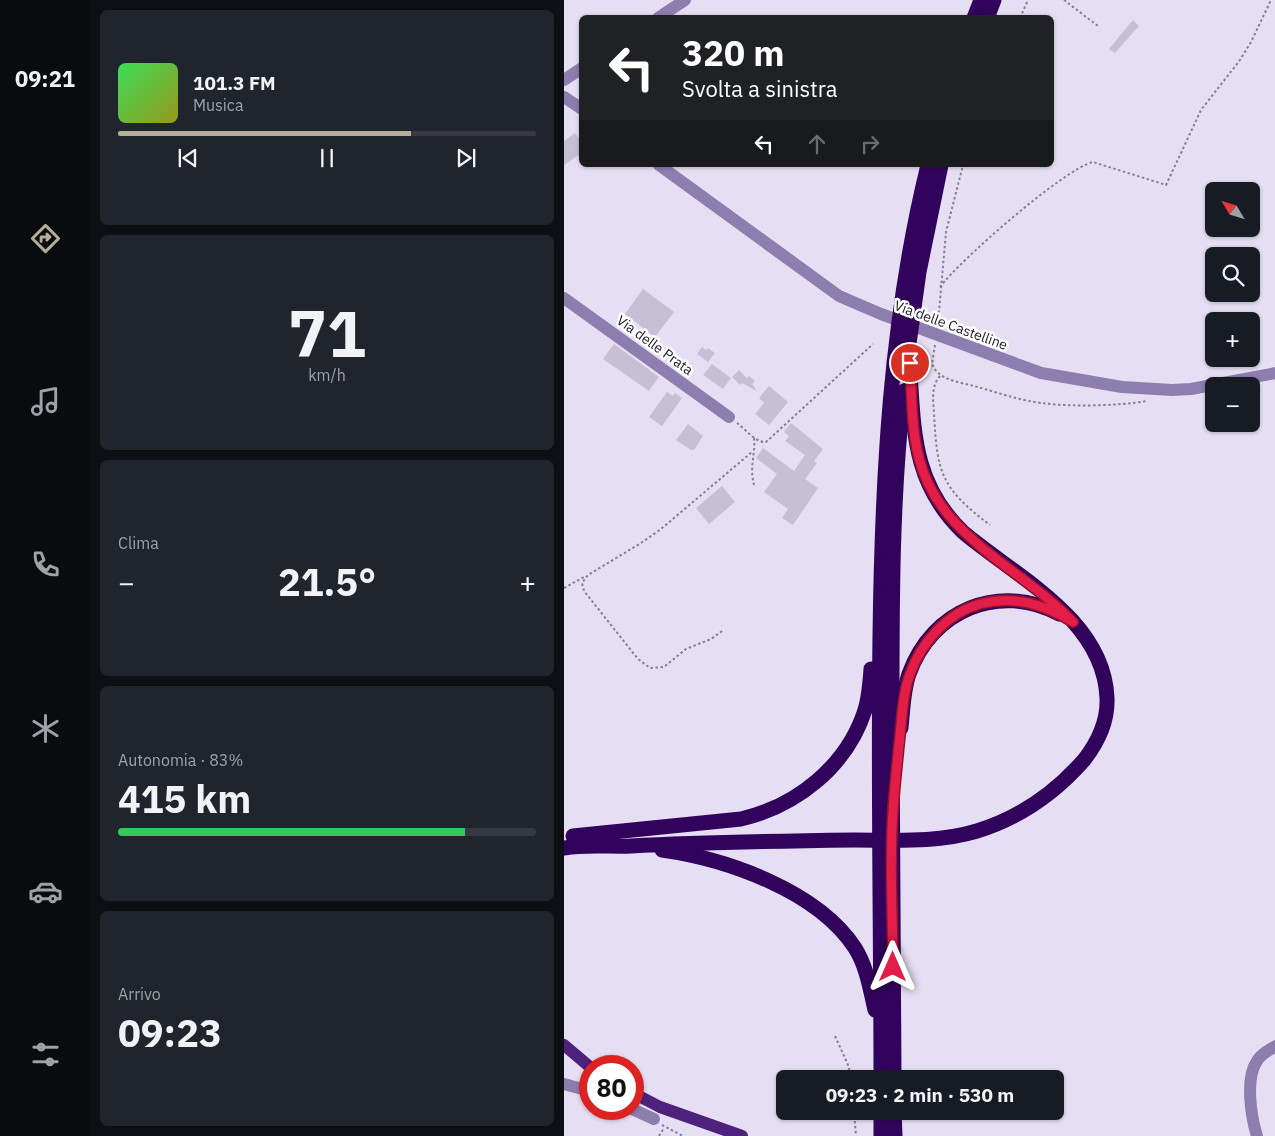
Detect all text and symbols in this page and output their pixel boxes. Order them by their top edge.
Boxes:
text: 320 m [682,30,785,76]
icon: left [599,35,664,100]
text: 09:21 [15,64,75,93]
text: 101.3 FM [193,71,276,95]
text: Svolta a sinistra [682,74,837,103]
text: Musica [193,95,243,115]
icon: left [750,130,778,158]
icon: ahead [803,130,831,158]
icon: right [856,130,884,158]
icon: previous [174,144,202,172]
icon: pause [313,144,341,172]
icon: next [452,144,480,172]
north arrow [1205,182,1260,238]
map controls [1205,182,1260,432]
icon: directions [28,221,63,256]
button: search [1205,247,1260,302]
text: 71 [288,290,366,375]
street label: Via delle Castelline [892,296,1010,354]
street label: Via delle Prata [613,311,697,379]
button: + [1205,312,1260,367]
pin [889,342,931,384]
icon: arrive [896,349,924,377]
text: km/h [308,365,346,385]
button: − [1205,377,1260,432]
icon: music [28,384,63,419]
text: Clima [118,533,159,553]
icon: phone [28,547,63,582]
text: 21.5° [278,557,376,606]
text: − [118,564,135,601]
text: + [519,564,536,601]
icon: climate [28,711,63,746]
text: Autonomia · 83% [118,750,243,770]
text: 415 km [118,774,251,823]
icon: car [28,874,63,909]
position arrow [866,940,918,992]
text: Arrivo [118,984,161,1004]
text: 09:23 [118,1008,222,1057]
icon: filters [28,1037,63,1072]
speed limit sign: 80 [579,1055,644,1120]
text: 09:23 · 2 min · 530 m [826,1083,1014,1107]

